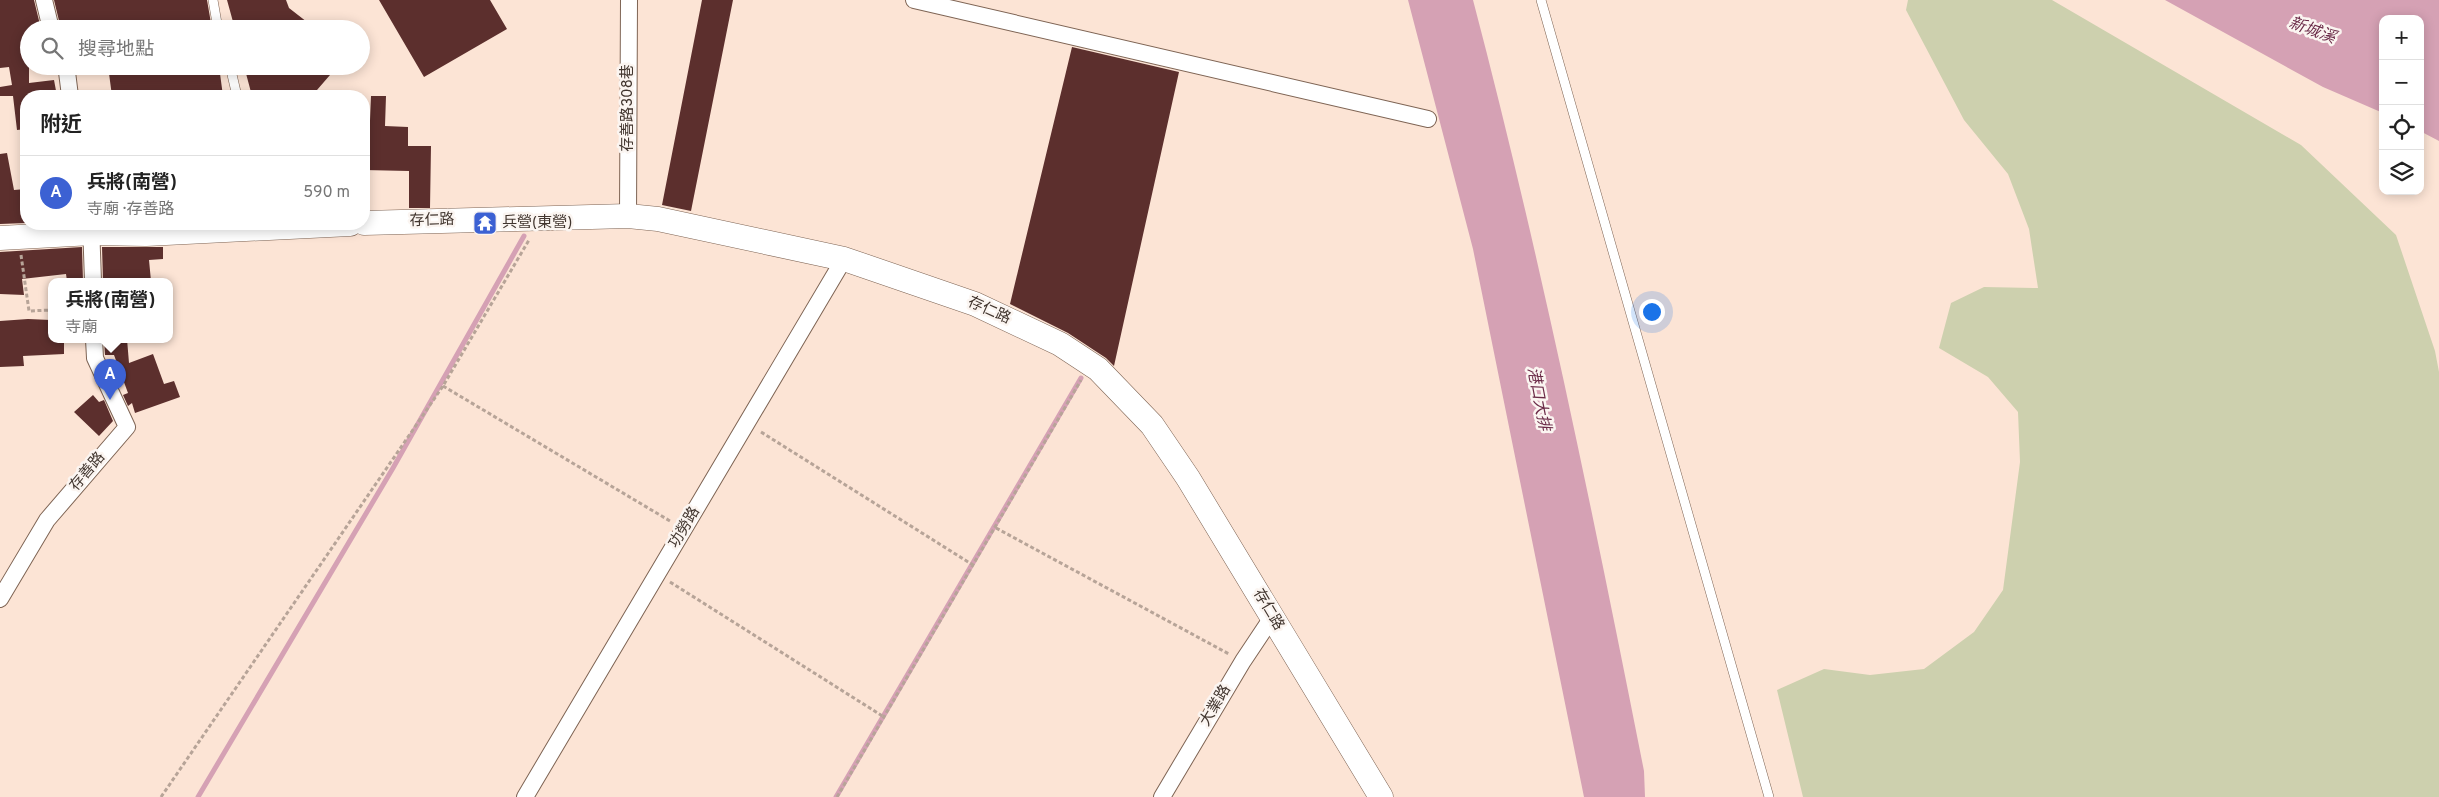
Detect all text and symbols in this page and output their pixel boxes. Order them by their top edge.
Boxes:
water label: 新城溪 [2286,13,2340,49]
map controls [2379,15,2424,195]
button: + [2379,15,2424,60]
search box [20,20,370,75]
icon: search [38,34,66,62]
text: 搜尋地點 [78,38,154,62]
button: − [2379,60,2424,105]
street label: 存善路308巷 [619,64,638,152]
button: locate [2379,105,2424,150]
text: 附近 [40,112,82,139]
button: layers [2379,150,2424,195]
text: 兵將(南營) [87,171,177,195]
text: A [50,183,62,203]
text: 590 m [303,183,350,203]
text: 寺廟 · 存善路 [87,200,175,220]
temple icon: 兵營(東營) [472,210,498,236]
street label: 存仁路 [409,211,455,231]
place label: 兵營(東營) [502,214,572,233]
popup [48,278,173,343]
text: 兵將(南營) [65,289,156,313]
street label: 存仁路 [965,293,1013,329]
your location [1639,299,1665,325]
text: 寺廟 [65,318,97,338]
pin: A [94,359,126,400]
water label: 港口大排 [1522,366,1554,434]
street label: 存善路 [66,449,110,495]
street label: 功勞路 [665,504,705,552]
street label: 存仁路 [1248,586,1288,634]
street label: 大業路 [1196,682,1236,730]

